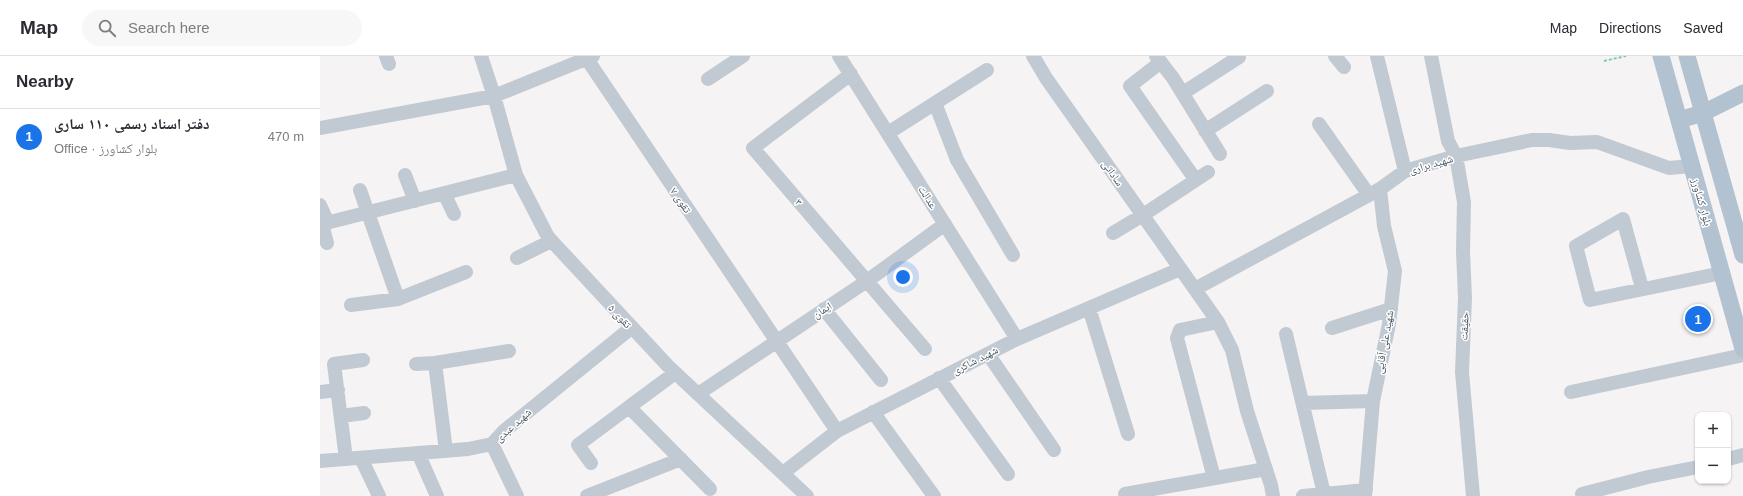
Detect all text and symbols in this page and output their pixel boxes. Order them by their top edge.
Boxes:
search box [82,10,362,46]
text: Map [20,17,58,38]
icon: search [96,17,118,39]
text: Search here [128,19,210,36]
text: Map [1550,20,1577,36]
text: Directions [1599,20,1661,36]
text: Saved [1683,20,1723,36]
text: Nearby [16,72,74,91]
text: دفتر اسناد رسمی ۱۱۰ ساری [54,115,210,132]
text: 1 [25,129,33,144]
text: 470 m [268,129,304,144]
text: Office · بلوار کشاورز [54,141,157,156]
street label: شهید براری [1408,152,1454,177]
street label: ساداتی [1099,158,1126,189]
street label: بلوار کشاورز [1689,176,1715,227]
street label: عدالت [916,183,940,211]
street label: تقوی ۷ [667,185,694,216]
street label: ۳ [793,196,805,208]
your location [893,267,913,287]
street label: ایمان [810,299,834,321]
street label: تقوی ۵ [605,302,634,332]
pin: 1 [1685,304,1711,334]
street label: شهید علی آقایی [1373,310,1396,375]
street label: حقیقت [1457,311,1471,341]
street label: شهید شاکری [950,343,1000,377]
street label: شهید عبدی [492,406,534,445]
map controls [1695,412,1731,484]
button: + [1695,412,1731,448]
button: − [1695,448,1731,484]

